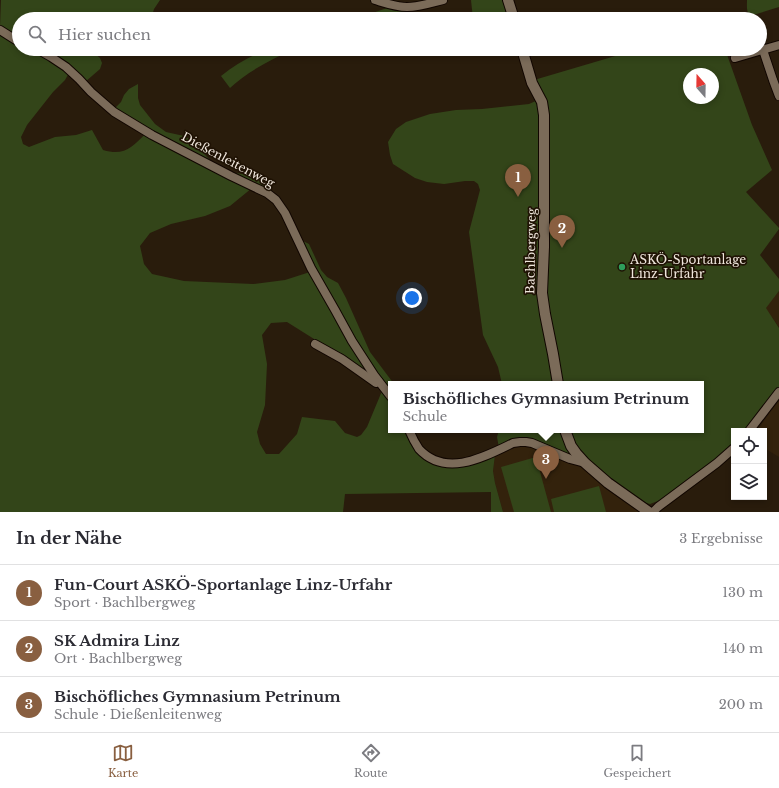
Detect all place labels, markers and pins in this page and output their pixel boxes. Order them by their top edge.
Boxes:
pin: 1 [505,164,531,197]
pin: 2 [549,215,575,248]
place label: ASKÖ-Sportanlage Linz-Urfahr [629,251,746,281]
marker: ASKÖ-Sportanlage Linz-Urfahr [617,262,627,272]
pin: 3 [533,446,559,479]

